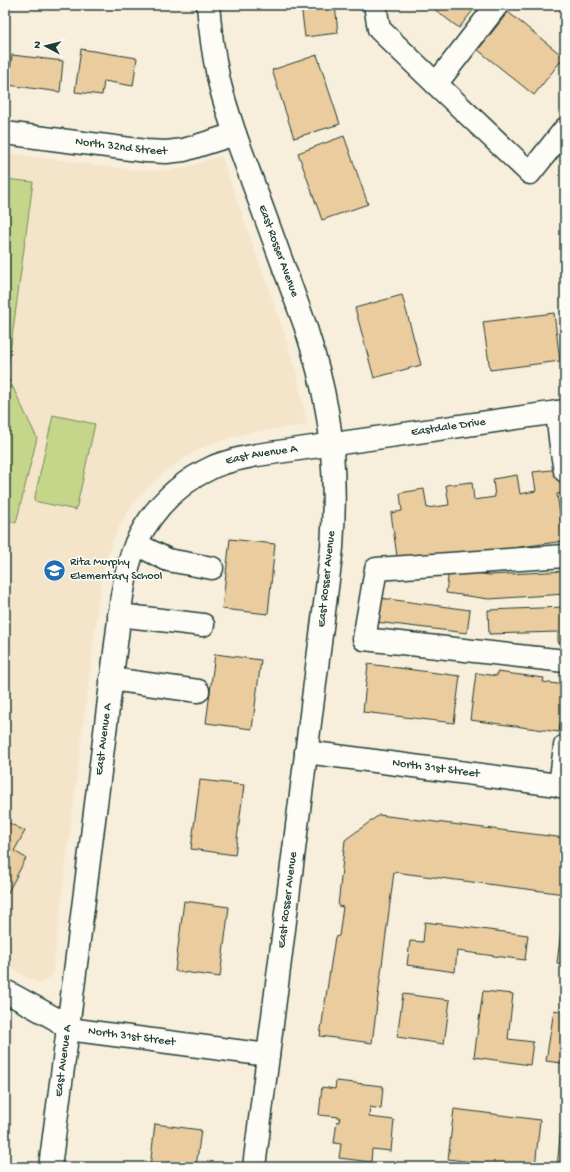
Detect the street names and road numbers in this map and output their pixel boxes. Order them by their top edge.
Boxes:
street label: North 32nd Street [74,135,168,159]
street label: East Rosser Avenue [255,203,301,300]
street label: Eastdale Drive [410,415,487,440]
street label: East Avenue A [224,442,299,469]
street label: East Rosser Avenue [315,529,339,628]
street label: East Avenue A [93,702,116,776]
street label: North 31st Street [391,756,481,782]
street label: East Rosser Avenue [275,850,301,949]
street label: East Avenue A [52,1023,75,1098]
street label: North 31st Street [87,1025,177,1050]

